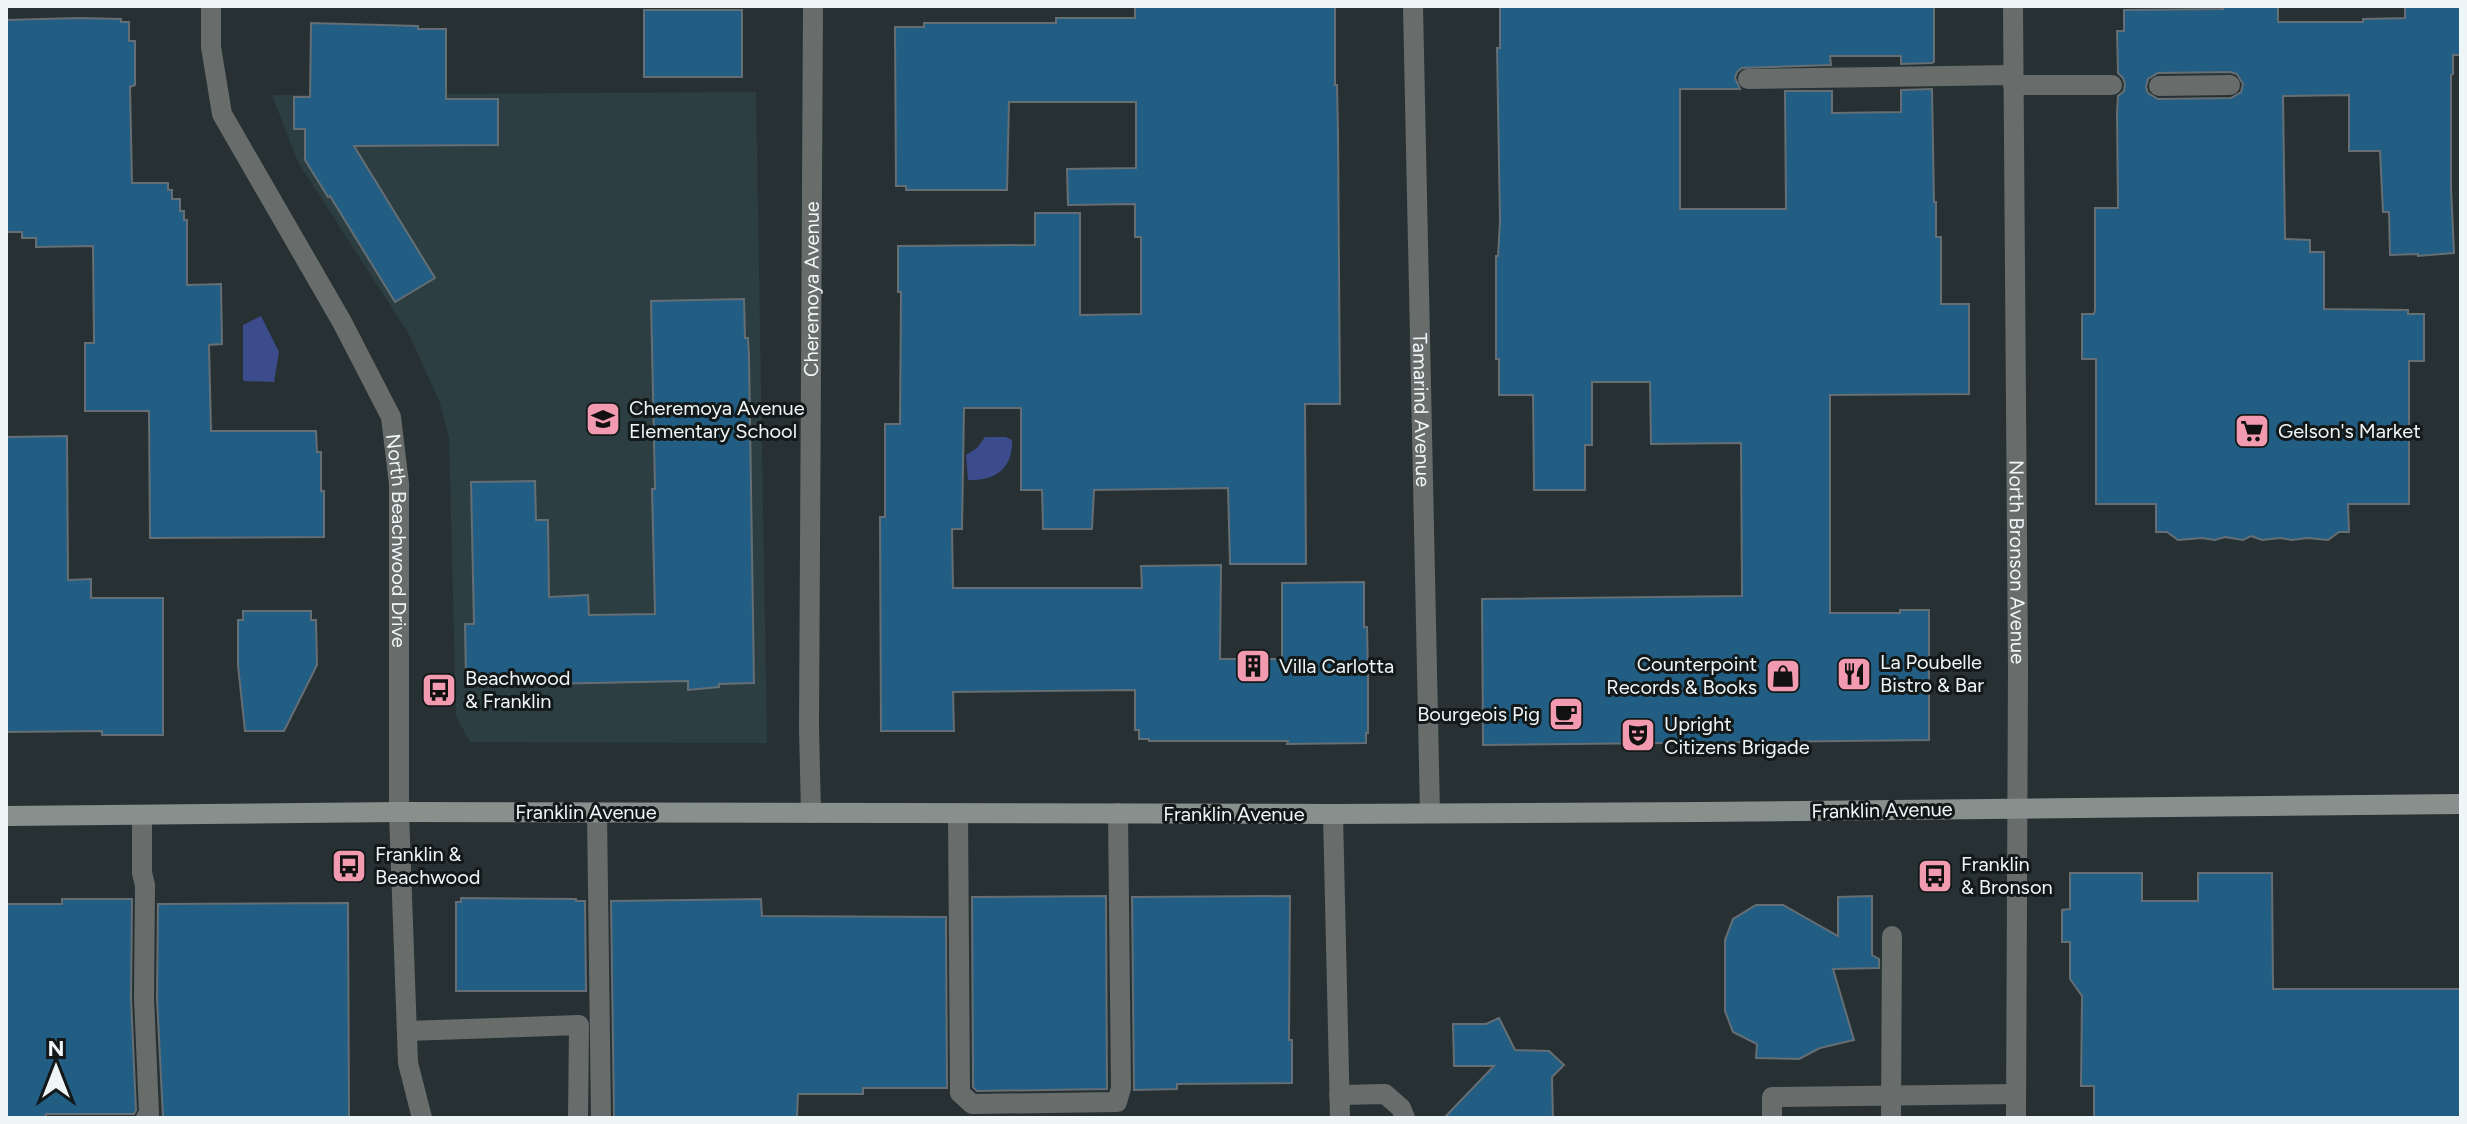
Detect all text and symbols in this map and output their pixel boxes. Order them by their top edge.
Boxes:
street label: Cheremoya Avenue [799,201,824,377]
street label: Tamarind Avenue [1408,333,1435,487]
place label: Cheremoya Avenue Elementary School [629,396,805,443]
school or university icon: Cheremoya Avenue Elementary School [584,400,622,438]
supermarket icon: Gelson's Market [2233,412,2271,450]
place label: Gelson's Market [2278,419,2421,443]
street label: North Beachwood Drive [381,432,411,648]
street label: North Bronson Avenue [2004,460,2030,664]
building icon: Villa Carlotta [1234,647,1272,685]
place label: La Poubelle Bistro & Bar [1880,650,1984,697]
place label: Counterpoint Records & Books [1606,652,1757,699]
place label: Villa Carlotta [1279,654,1394,678]
restaurant icon: La Poubelle Bistro & Bar [1835,655,1873,693]
shop icon: Counterpoint Records & Books [1764,657,1802,695]
place label: Beachwood & Franklin [465,666,571,713]
bus stop icon: Beachwood & Franklin [420,671,458,709]
cafe icon: Bourgeois Pig [1547,695,1585,733]
place label: Bourgeois Pig [1417,702,1540,726]
place label: Upright Citizens Brigade [1664,712,1810,759]
theatre icon: Upright Citizens Brigade [1619,716,1657,754]
street label: Franklin Avenue [1811,797,1953,823]
street label: Franklin Avenue [515,800,657,824]
street label: Franklin Avenue [1163,802,1305,826]
place label: Franklin & Beachwood [375,842,481,889]
bus stop icon: Franklin & Beachwood [330,847,368,885]
place label: Franklin & Bronson [1961,852,2053,899]
bus stop icon: Franklin & Bronson [1916,857,1954,895]
north arrow [16,1028,96,1108]
text: N [47,1035,65,1062]

